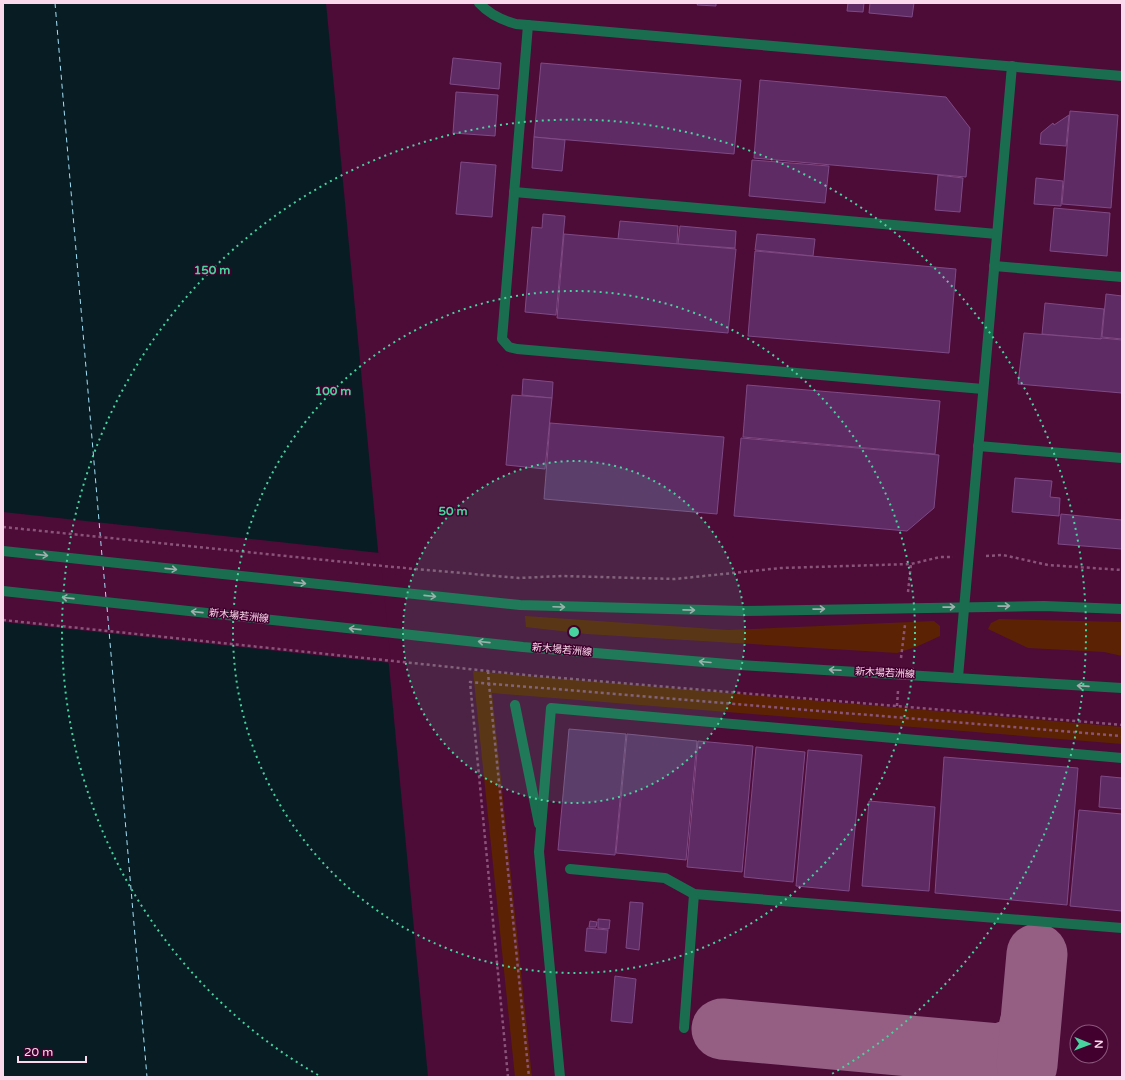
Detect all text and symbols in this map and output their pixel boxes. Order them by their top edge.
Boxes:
text: 150 m [194,263,230,277]
text: 100 m [315,384,351,398]
text: 50 m [438,504,468,518]
one-way arrow [35,552,48,559]
one-way arrow [164,566,177,573]
one-way arrow [293,579,306,586]
one-way arrow [423,592,436,600]
one-way arrow [62,594,75,602]
one-way arrow [552,603,565,610]
one-way arrow [942,603,955,611]
one-way arrow [997,603,1010,610]
one-way arrow [682,606,695,614]
one-way arrow [812,606,825,613]
street label: 新木場若洲線 [209,607,269,625]
one-way arrow [191,608,204,616]
one-way arrow [348,625,361,632]
centre of rings [567,625,581,639]
one-way arrow [478,639,491,646]
street label: 新木場若洲線 [532,641,592,659]
one-way arrow [699,658,712,665]
street label: 新木場若洲線 [855,665,915,681]
one-way arrow [829,667,842,674]
one-way arrow [1077,682,1090,689]
north arrow [1069,1024,1109,1064]
scale bar [18,1038,86,1064]
text: N [1092,1040,1105,1049]
text: 20 m [24,1045,53,1059]

